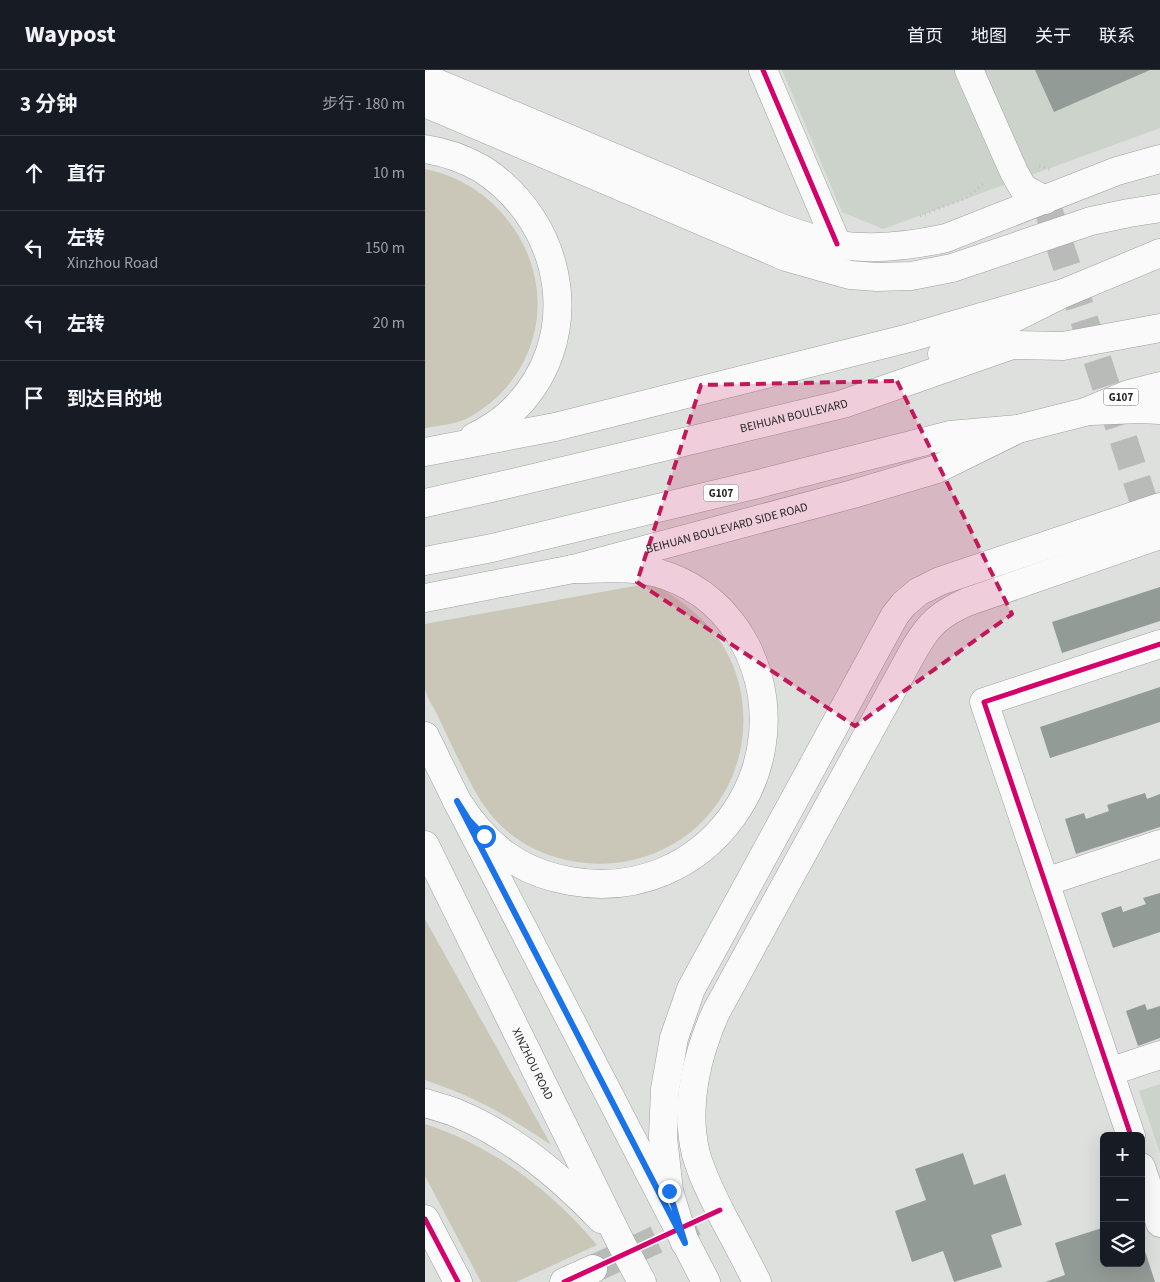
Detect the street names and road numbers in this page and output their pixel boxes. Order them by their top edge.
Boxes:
road number: G107 [1103,388,1139,406]
street label: BEIHUAN BOULEVARD [738,395,850,437]
road number: G107 [703,484,739,502]
street label: BEIHUAN BOULEVARD SIDE ROAD [644,498,810,558]
street label: XINZHOU ROAD [507,1025,557,1103]

